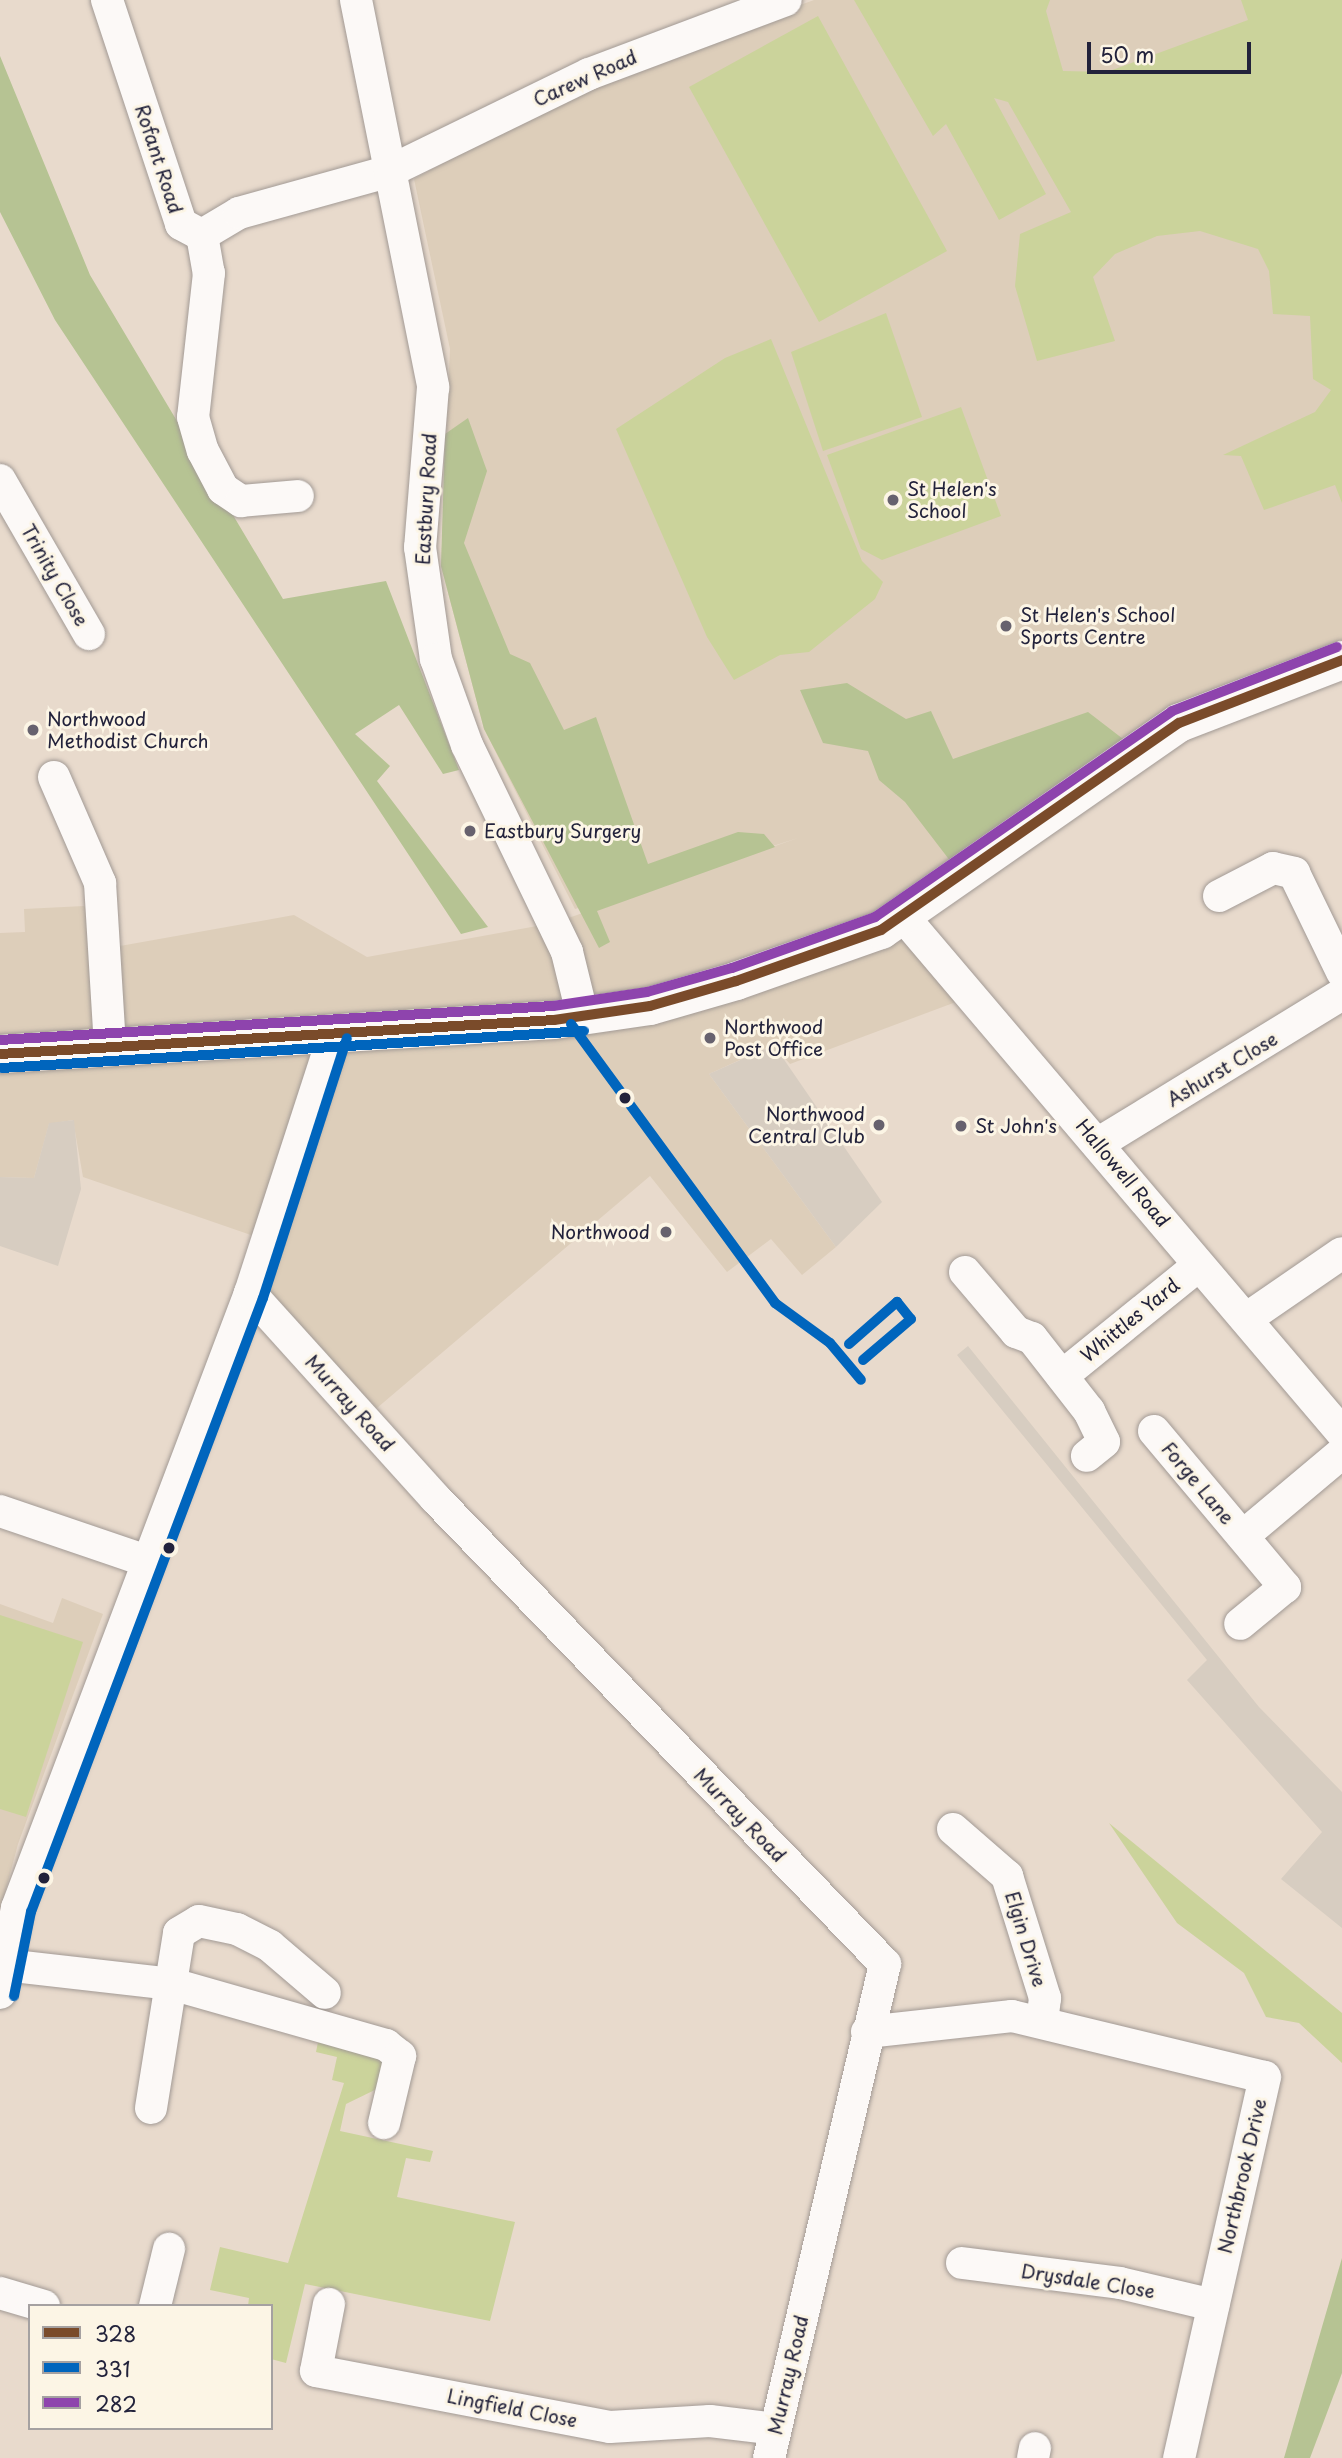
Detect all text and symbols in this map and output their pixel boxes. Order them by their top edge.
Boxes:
scale bar [1090,28,1254,72]
text: 50 m [1100,38,1154,70]
street label: Carew Road [530,45,640,111]
street label: Rofant Road [131,102,187,216]
street label: Eastbury Road [411,432,441,566]
place label: St Helen's School [907,478,997,522]
marker: St Helen's School [885,492,901,508]
street label: Trinity Close [16,519,94,631]
place label: St Helen's School Sports Centre [1020,604,1176,648]
marker: St Helen's School Sports Centre [998,618,1014,634]
place label: Northwood Methodist Church [47,708,209,752]
marker: Northwood Methodist Church [25,722,41,738]
place label: Eastbury Surgery [484,820,643,842]
marker: Eastbury Surgery [462,823,478,839]
place label: Northwood Post Office [724,1016,823,1060]
street label: Ashurst Close [1162,1027,1282,1111]
marker: Northwood Post Office [702,1030,718,1046]
unlabelled marker [618,1091,632,1105]
place label: Northwood Central Club [749,1103,865,1147]
street label: Hallowell Road [1071,1114,1175,1232]
place label: St John's [975,1115,1057,1137]
marker: Northwood Central Club [871,1117,887,1133]
marker: St John's [953,1118,969,1134]
place label: Northwood [551,1221,650,1243]
marker: Northwood [656,1222,676,1242]
street label: Whittles Yard [1075,1272,1185,1368]
street label: Murray Road [301,1350,399,1456]
street label: Forge Lane [1157,1437,1239,1529]
unlabelled marker [162,1541,176,1555]
street label: Murray Road [690,1764,790,1866]
unlabelled marker [37,1871,51,1885]
street label: Elgin Drive [1001,1888,1051,1990]
street label: Northbrook Drive [1213,2096,1271,2256]
street label: Drysdale Close [1019,2259,1157,2303]
legend [28,2304,273,2430]
street label: Murray Road [763,2314,813,2436]
text: 328 [95,2317,136,2349]
text: 331 [95,2352,131,2384]
street label: Lingfield Close [445,2384,579,2432]
text: 282 [95,2387,137,2419]

